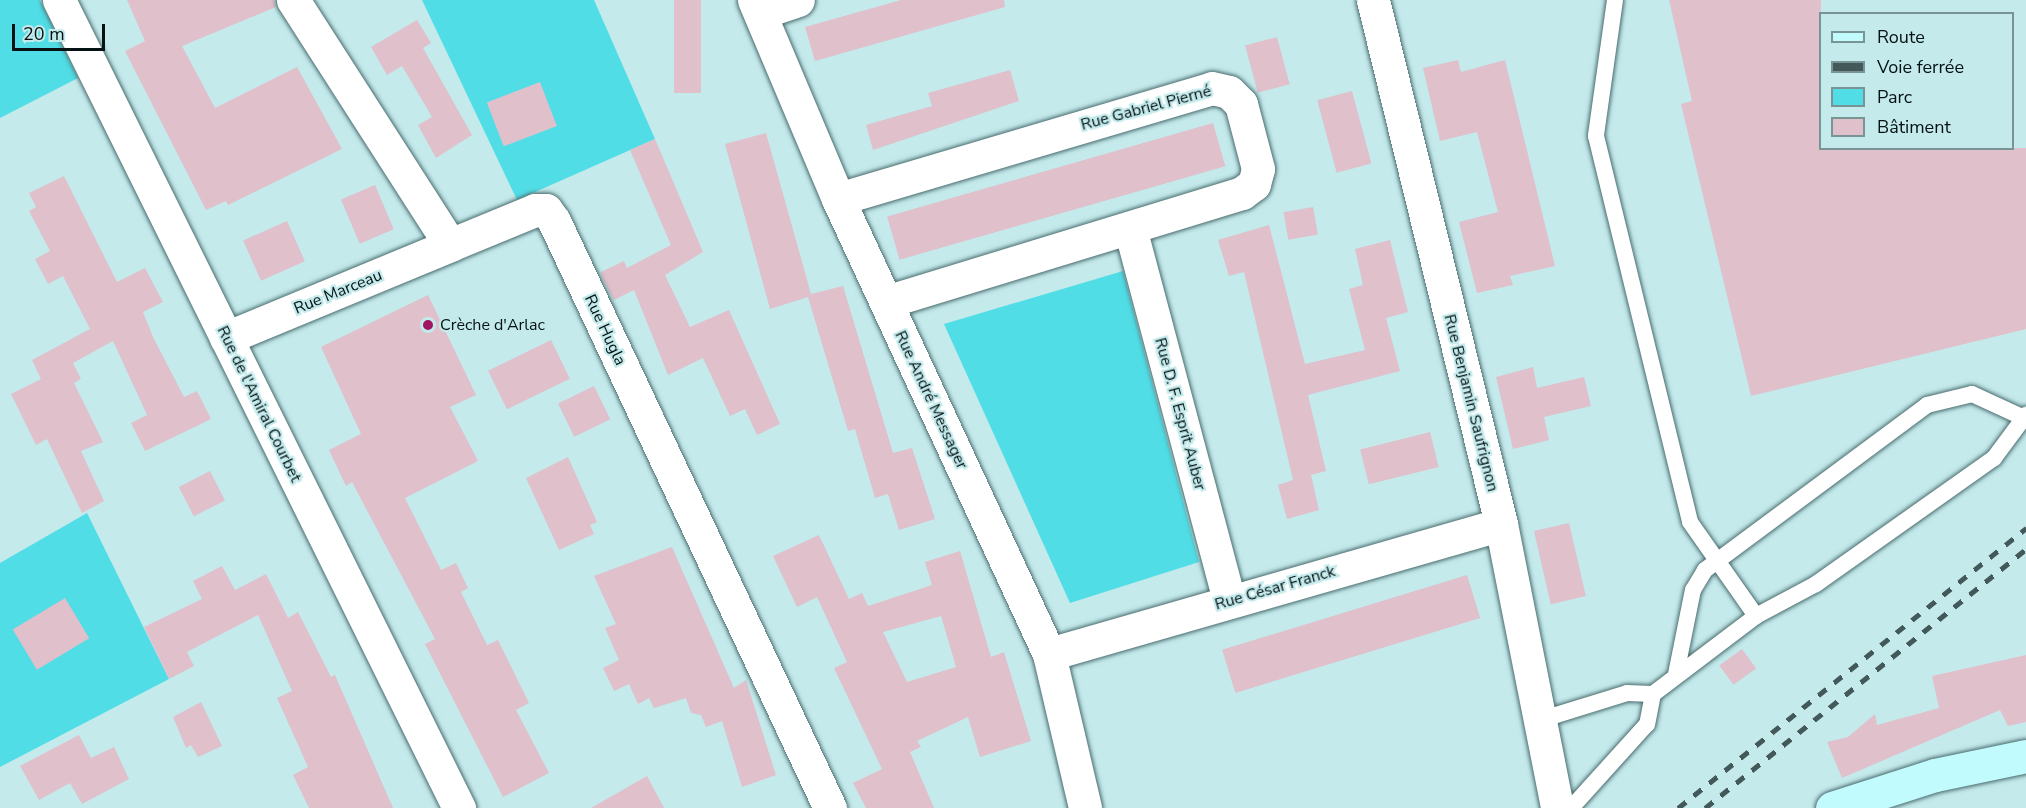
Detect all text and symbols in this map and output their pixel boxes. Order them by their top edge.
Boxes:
scale bar [15,12,108,50]
legend [1819,12,2014,150]
text: 20 m [23,22,65,46]
text: Route [1877,25,1925,49]
text: Voie ferrée [1877,55,1964,79]
street label: Rue Gabriel Pierné [1079,81,1213,135]
text: Parc [1877,85,1912,109]
text: Bâtiment [1877,115,1951,139]
street label: Rue Marceau [291,266,385,318]
street label: Rue Hugla [580,291,630,369]
street label: Rue Benjamin Saufrignon [1440,312,1502,494]
place label: Crèche d'Arlac [440,315,545,335]
marker: Crèche d'Arlac [421,318,435,332]
street label: Rue de l'Amiral Courbet [213,323,305,485]
street label: Rue André Messager [891,328,971,472]
street label: Rue D. F. Esprit Auber [1150,336,1210,492]
street label: Rue César Franck [1213,562,1337,614]

